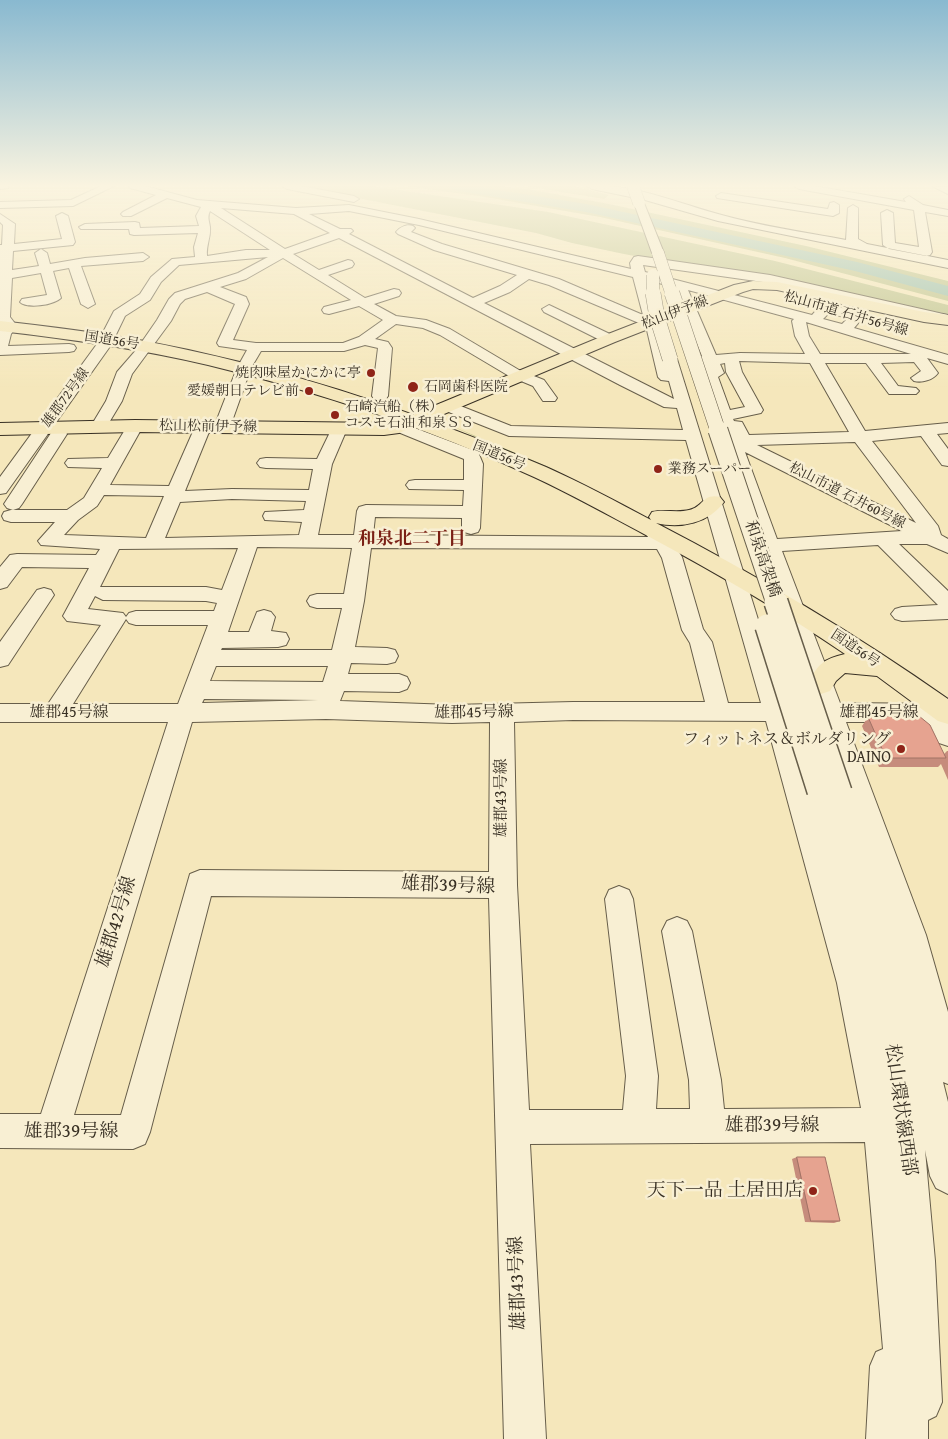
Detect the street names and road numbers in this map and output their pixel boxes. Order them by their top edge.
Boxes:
street label: 松山市道 石井56号線 [782,288,910,340]
street label: 松山伊予線 [639,293,711,333]
street label: 国道56号 [83,328,141,354]
street label: 雄郡72号線 [39,365,93,431]
street label: 松山松前伊予線 [159,418,257,436]
street label: 国道56号 [470,438,528,474]
street label: 松山市道 石井60号線 [786,459,908,533]
street label: 和泉高架橋 [740,518,784,600]
street label: 国道56号 [827,627,883,671]
street label: 雄郡45号線 [29,703,109,723]
street label: 雄郡45号線 [434,703,514,723]
street label: 雄郡45号線 [839,703,919,723]
street label: 雄郡43号線 [492,758,512,838]
street label: 雄郡39号線 [400,873,496,899]
street label: 雄郡42号線 [92,874,142,970]
street label: 松山環状線西部 [879,1043,921,1177]
street label: 雄郡39号線 [725,1115,819,1137]
street label: 雄郡39号線 [24,1121,118,1143]
street label: 雄郡43号線 [505,1235,531,1331]

